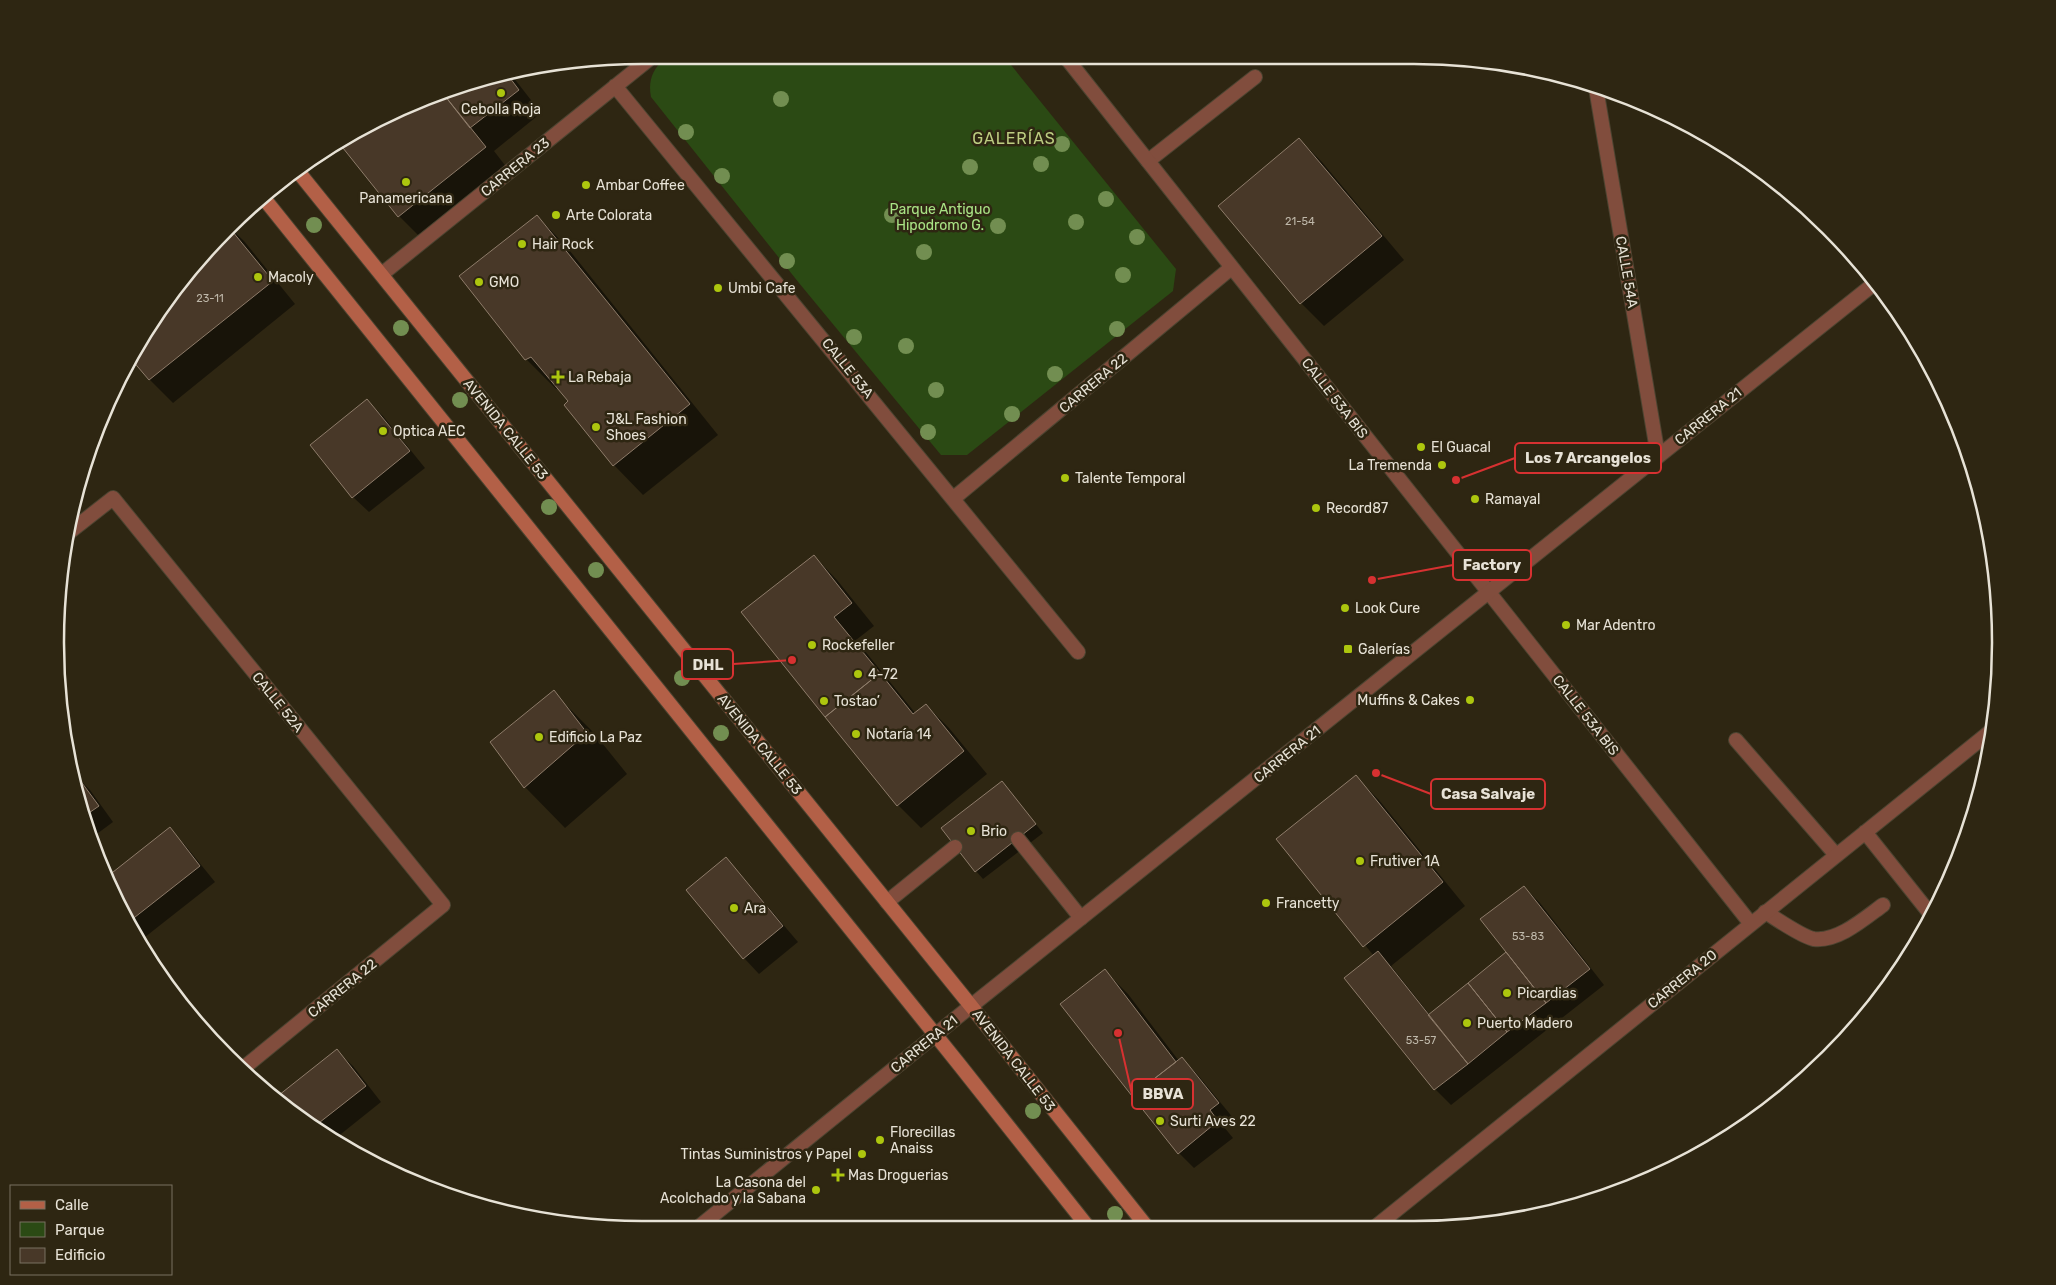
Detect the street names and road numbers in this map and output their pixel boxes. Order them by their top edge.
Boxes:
street label: CARRERA 23 [477,134,553,200]
street label: CALLE 54A [1612,235,1641,310]
street label: CALLE 53A [818,335,877,402]
street label: CARRERA 22 [1056,350,1131,417]
street label: CALLE 53A BIS [1298,355,1371,442]
street label: AVENIDA CALLE 53 [460,375,552,483]
street label: CARRERA 21 [1671,384,1745,449]
street label: CALLE 52A [248,669,307,736]
street label: CALLE 53A BIS [1549,672,1622,759]
street label: AVENIDA CALLE 53 [714,690,806,798]
street label: CARRERA 21 [1250,722,1324,787]
street label: CARRERA 20 [1644,946,1720,1012]
street label: CARRERA 22 [305,956,380,1021]
street label: AVENIDA CALLE 53 [968,1006,1059,1115]
street label: CARRERA 21 [887,1012,961,1077]

